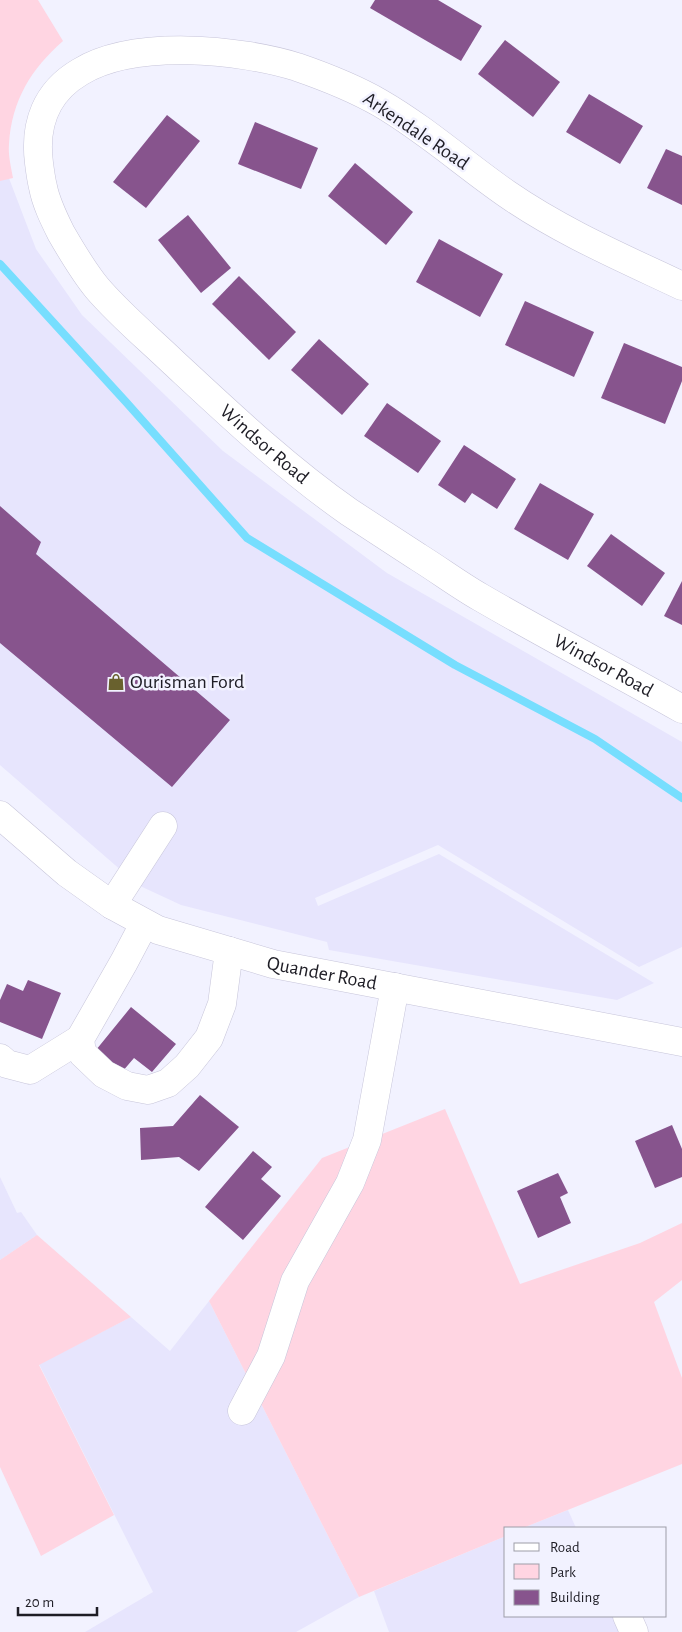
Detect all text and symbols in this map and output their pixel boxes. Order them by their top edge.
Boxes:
street label: Arkendale Road [359,88,473,174]
street label: Windsor Road [216,401,312,488]
street label: Windsor Road [550,630,657,701]
shop icon: Ourisman Ford [106,672,126,692]
place label: Ourisman Ford [130,672,244,692]
street label: Quander Road [265,953,379,994]
legend [504,1527,667,1617]
text: Road [550,1540,580,1555]
text: Park [550,1565,576,1580]
scale bar [18,1584,96,1616]
text: Building [550,1590,600,1605]
text: 20 m [25,1595,54,1610]

